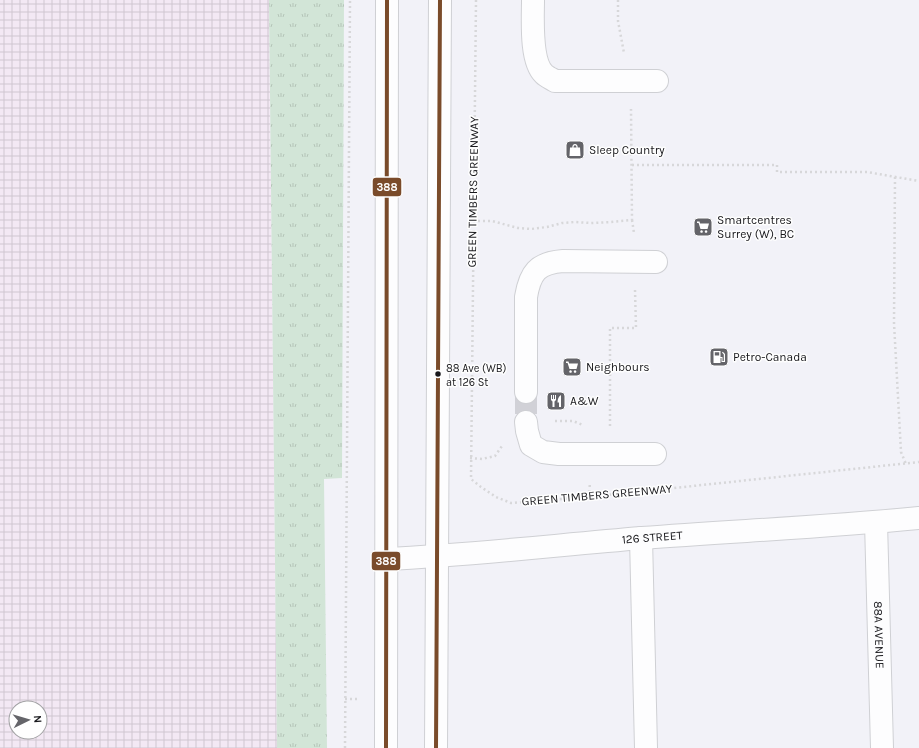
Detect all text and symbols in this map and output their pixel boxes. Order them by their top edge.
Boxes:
street label: GREEN TIMBERS GREENWAY [465,116,481,268]
shop icon: Sleep Country [564,139,586,161]
place label: Sleep Country [589,143,665,157]
line badge: 388 [372,177,402,197]
text: 388 [376,181,398,194]
place label: Smartcentres Surrey (W), BC [717,213,794,241]
supermarket icon: Smartcentres Surrey (W), BC [692,216,714,238]
fuel station icon: Petro-Canada [708,346,730,368]
place label: Petro-Canada [733,350,807,364]
supermarket icon: Neighbours [561,356,583,378]
place label: Neighbours [586,360,650,374]
place label: 88 Ave (WB) at 126 St [446,362,507,389]
marker: 88 Ave (WB) at 126 St [433,369,443,379]
restaurant icon: A&W [545,390,567,412]
place label: A&W [570,394,599,408]
street label: GREEN TIMBERS GREENWAY [521,481,673,509]
street label: 126 STREET [621,528,683,547]
line badge: 388 [371,551,401,571]
text: 388 [375,555,397,568]
street label: 88A AVENUE [871,601,887,669]
north arrow [8,700,48,740]
text: N [31,715,44,724]

